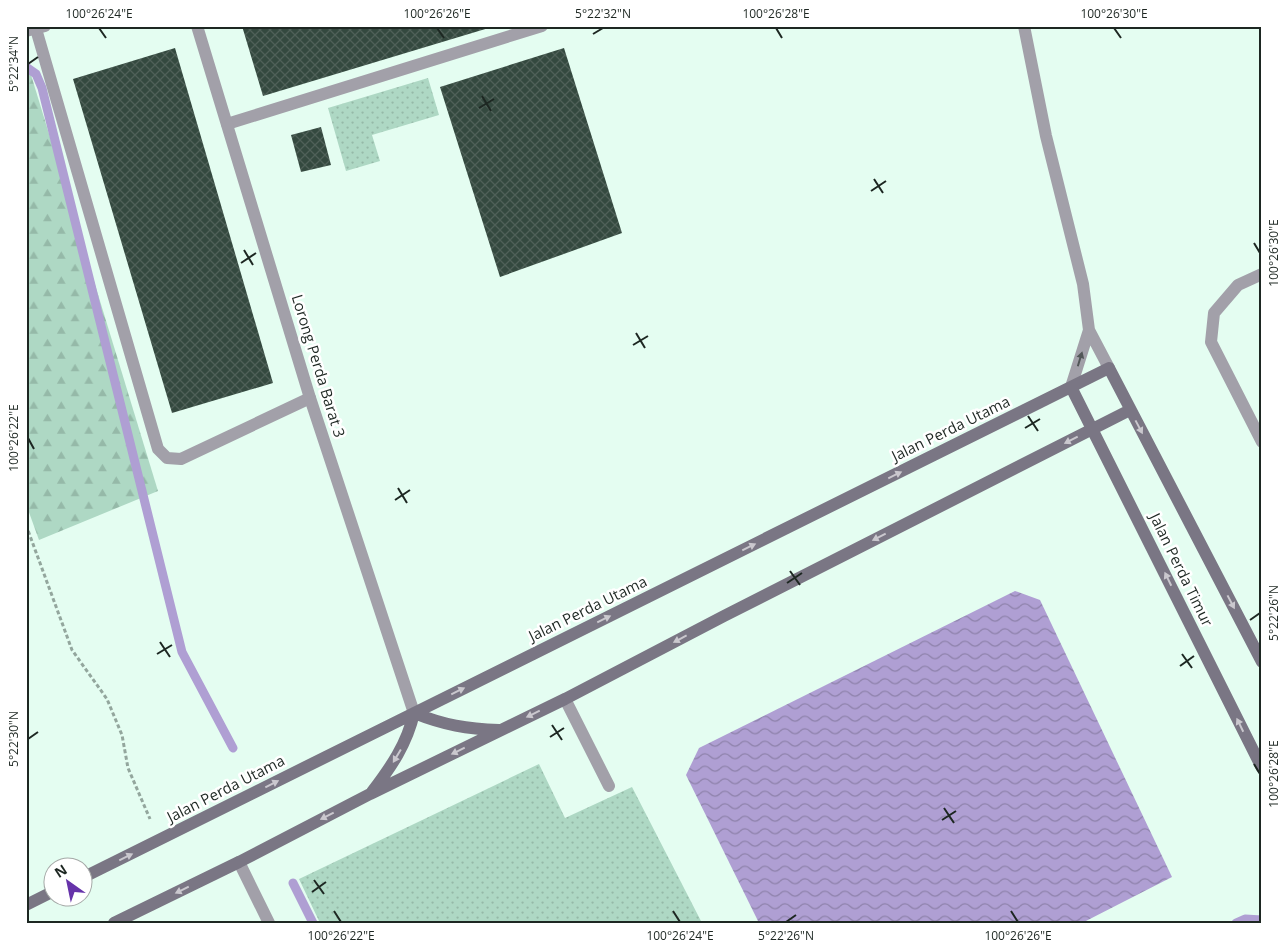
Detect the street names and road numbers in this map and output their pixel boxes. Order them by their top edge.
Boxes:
street label: Lorong Perda Barat 3 [288,292,350,440]
street label: Jalan Perda Utama [886,391,1013,466]
street label: Jalan Perda Timur [1145,508,1218,630]
street label: Jalan Perda Utama [523,571,650,646]
street label: Jalan Perda Utama [162,750,288,827]

